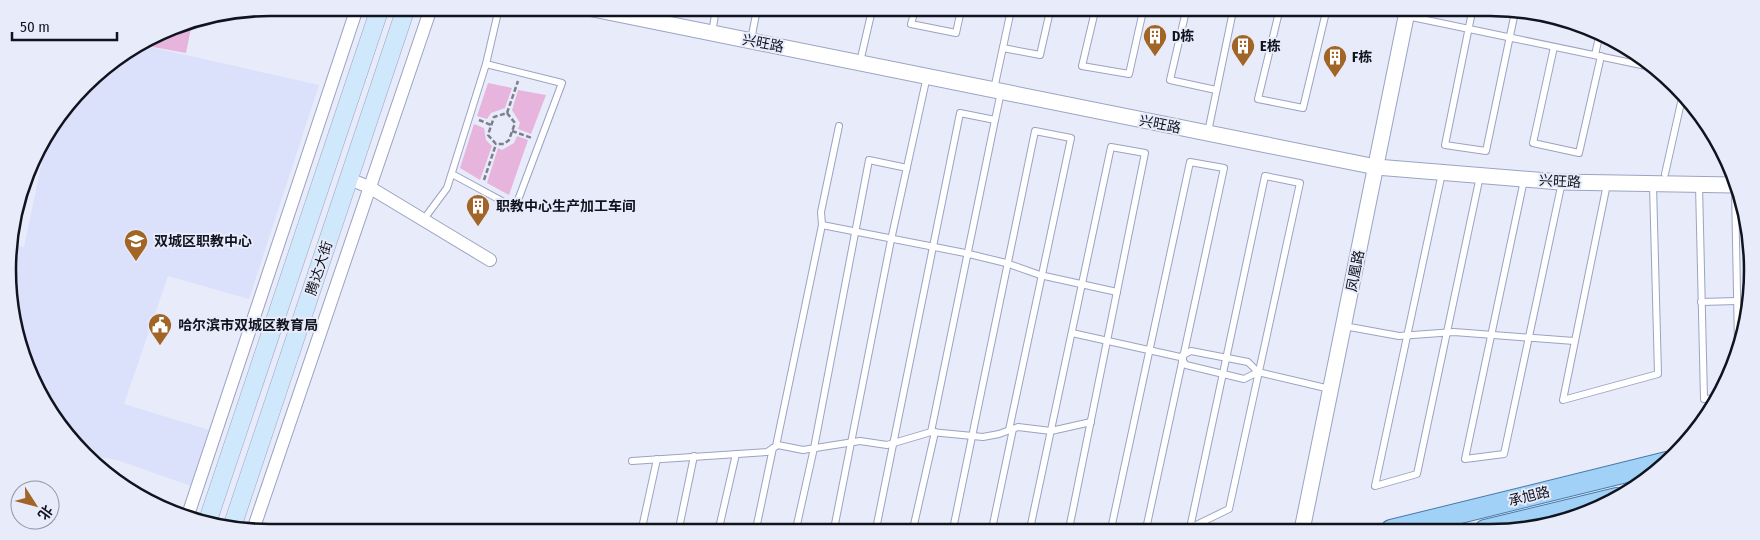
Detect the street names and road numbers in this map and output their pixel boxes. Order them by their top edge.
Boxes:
street label: 兴旺路 [741,31,785,56]
street label: 兴旺路 [1138,112,1182,137]
street label: 兴旺路 [1539,172,1581,191]
street label: 腾达大街 [303,239,336,297]
street label: 凤凰路 [1343,249,1368,293]
street label: 承旭路 [1507,483,1552,510]

